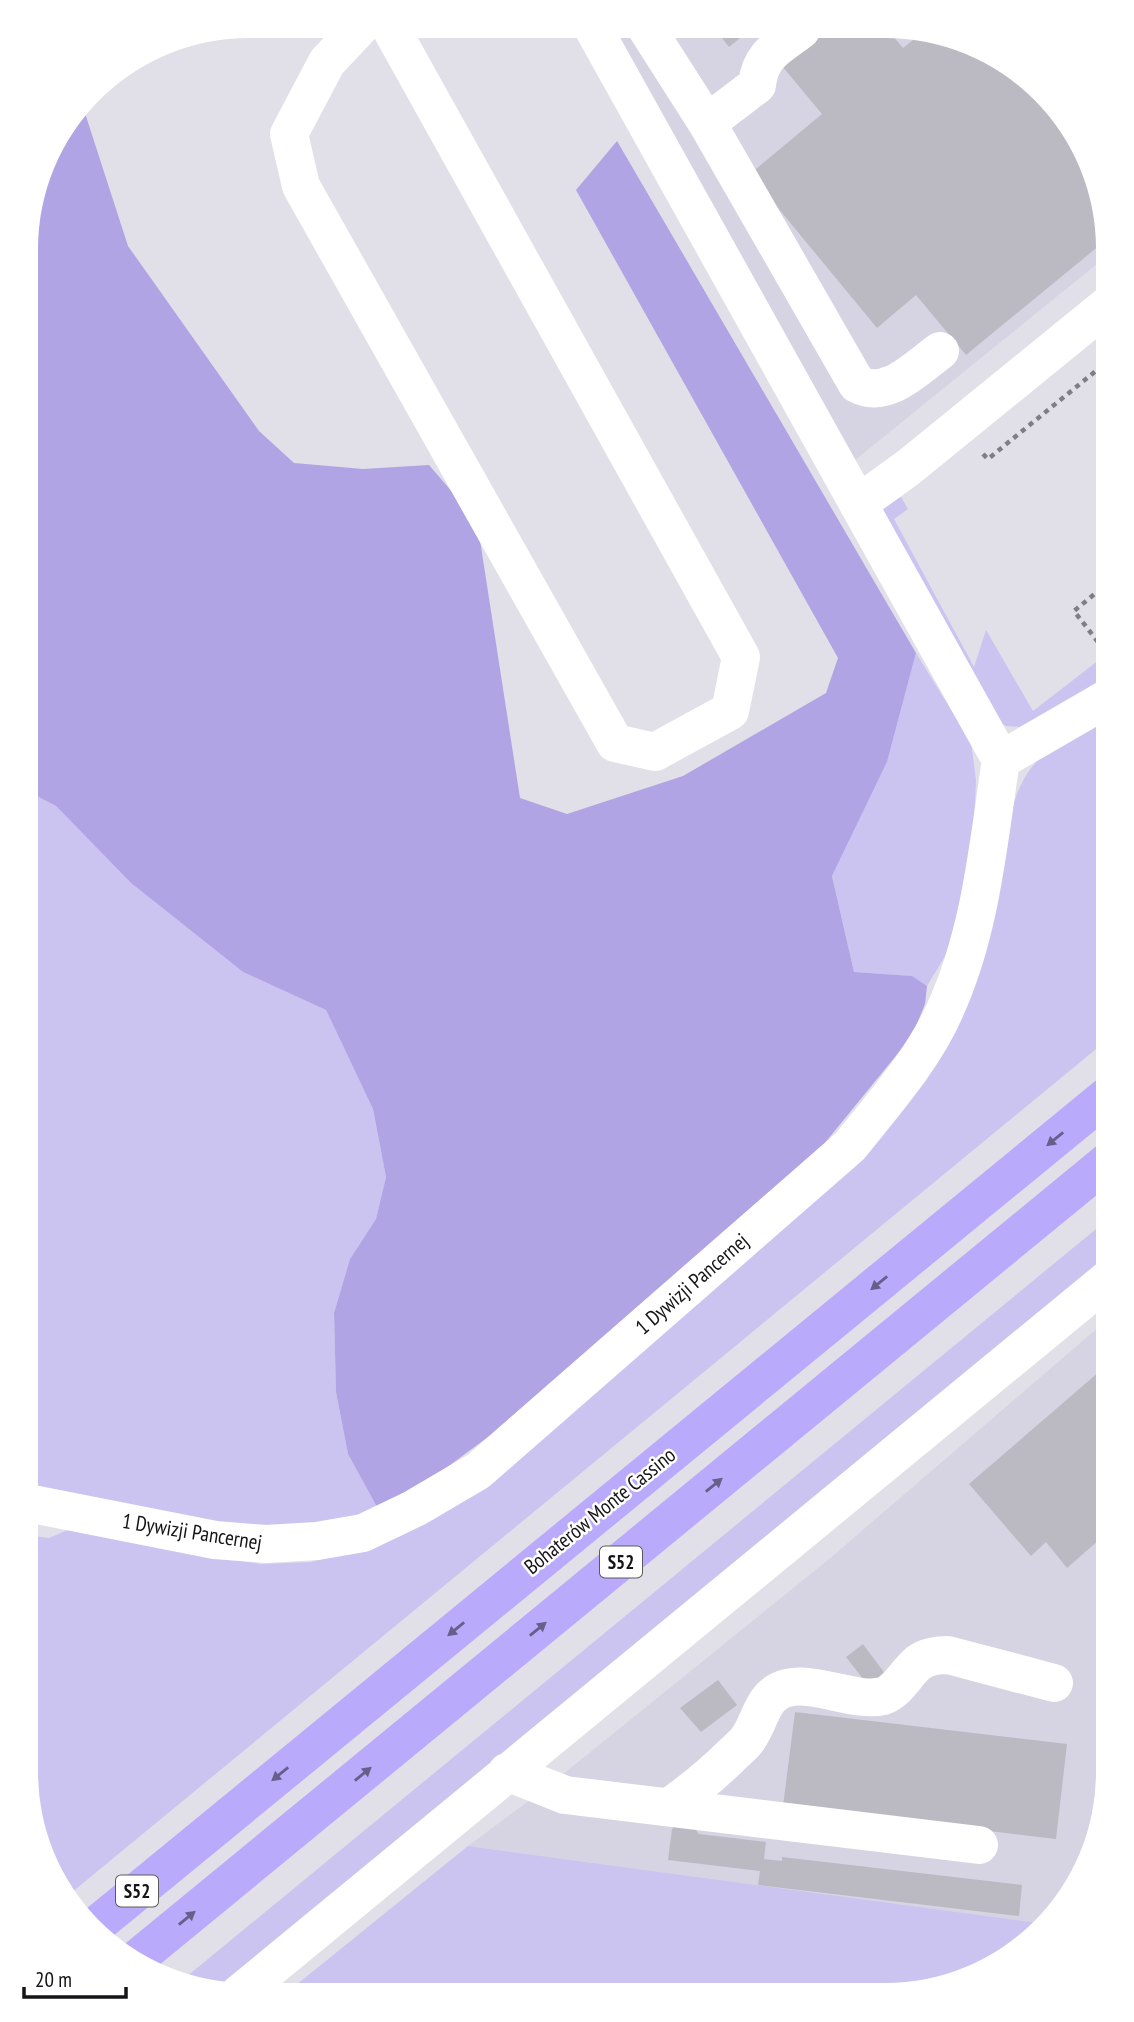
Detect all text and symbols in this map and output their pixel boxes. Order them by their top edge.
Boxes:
one-way arrow [1046,1131,1063,1146]
street label: 1 Dywizji Pancernej [630,1227,754,1340]
one-way arrow [870,1276,888,1291]
street label: Bohaterów Monte Cassino [518,1441,681,1580]
one-way arrow [706,1478,723,1493]
street label: 1 Dywizji Pancernej [120,1507,264,1556]
road number: S52 [600,1546,642,1578]
one-way arrow [448,1622,466,1637]
one-way arrow [530,1622,547,1637]
one-way arrow [272,1766,290,1781]
one-way arrow [353,1766,371,1781]
road number: S52 [116,1876,158,1907]
one-way arrow [178,1910,196,1926]
scale bar [24,1955,126,1999]
text: 20 m [35,1966,72,1993]

